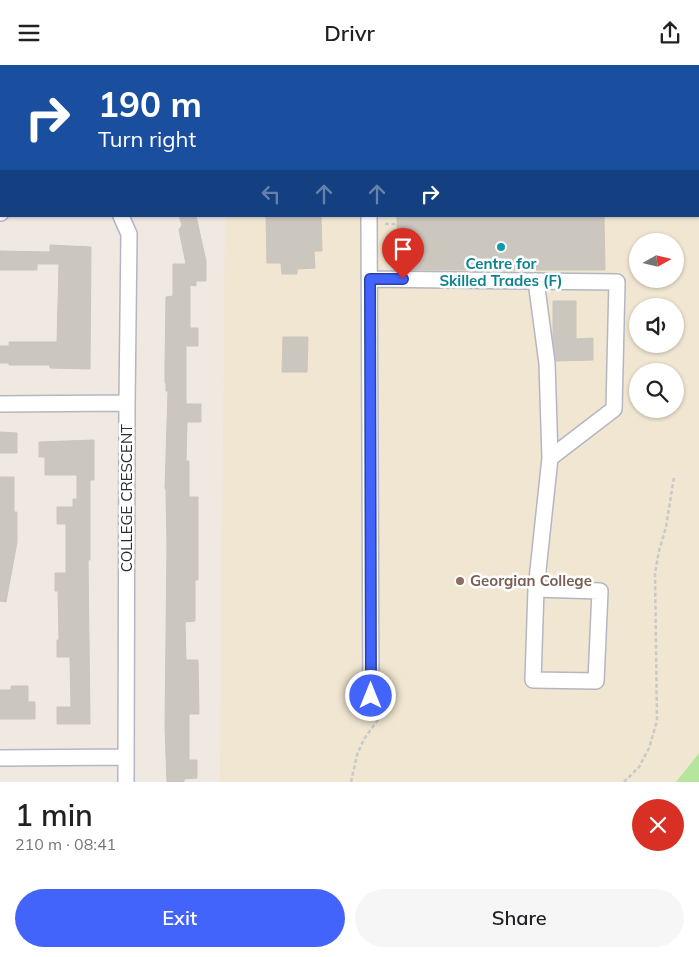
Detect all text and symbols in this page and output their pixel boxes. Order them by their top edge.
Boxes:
icon: menu [15,19,43,47]
text: Drivr [324,19,375,47]
icon: share [656,19,684,47]
text: 190 m [98,82,202,126]
icon: right [15,85,80,150]
text: Turn right [98,125,196,153]
icon: left [257,180,285,208]
icon: ahead [310,180,338,208]
icon: ahead [363,180,391,208]
icon: right [416,180,444,208]
pin [382,228,424,279]
north arrow [629,233,684,287]
map controls [629,233,684,418]
icon: arrive [389,235,417,263]
marker: Centre for Skilled Trades (F) [495,241,507,253]
place label: Centre for Skilled Trades (F) [439,254,563,290]
button: sound [629,298,684,353]
button: search [629,363,684,418]
street label: COLLEGE CRESCENT [117,424,136,572]
place label: Georgian College [470,571,592,590]
marker: Georgian College [454,575,466,587]
position arrow [344,669,396,721]
text: 1 min [15,796,93,834]
button: close [632,799,684,851]
text: 210 m · 08:41 [15,834,116,854]
button: Exit [15,889,345,947]
button: Share [355,889,684,947]

